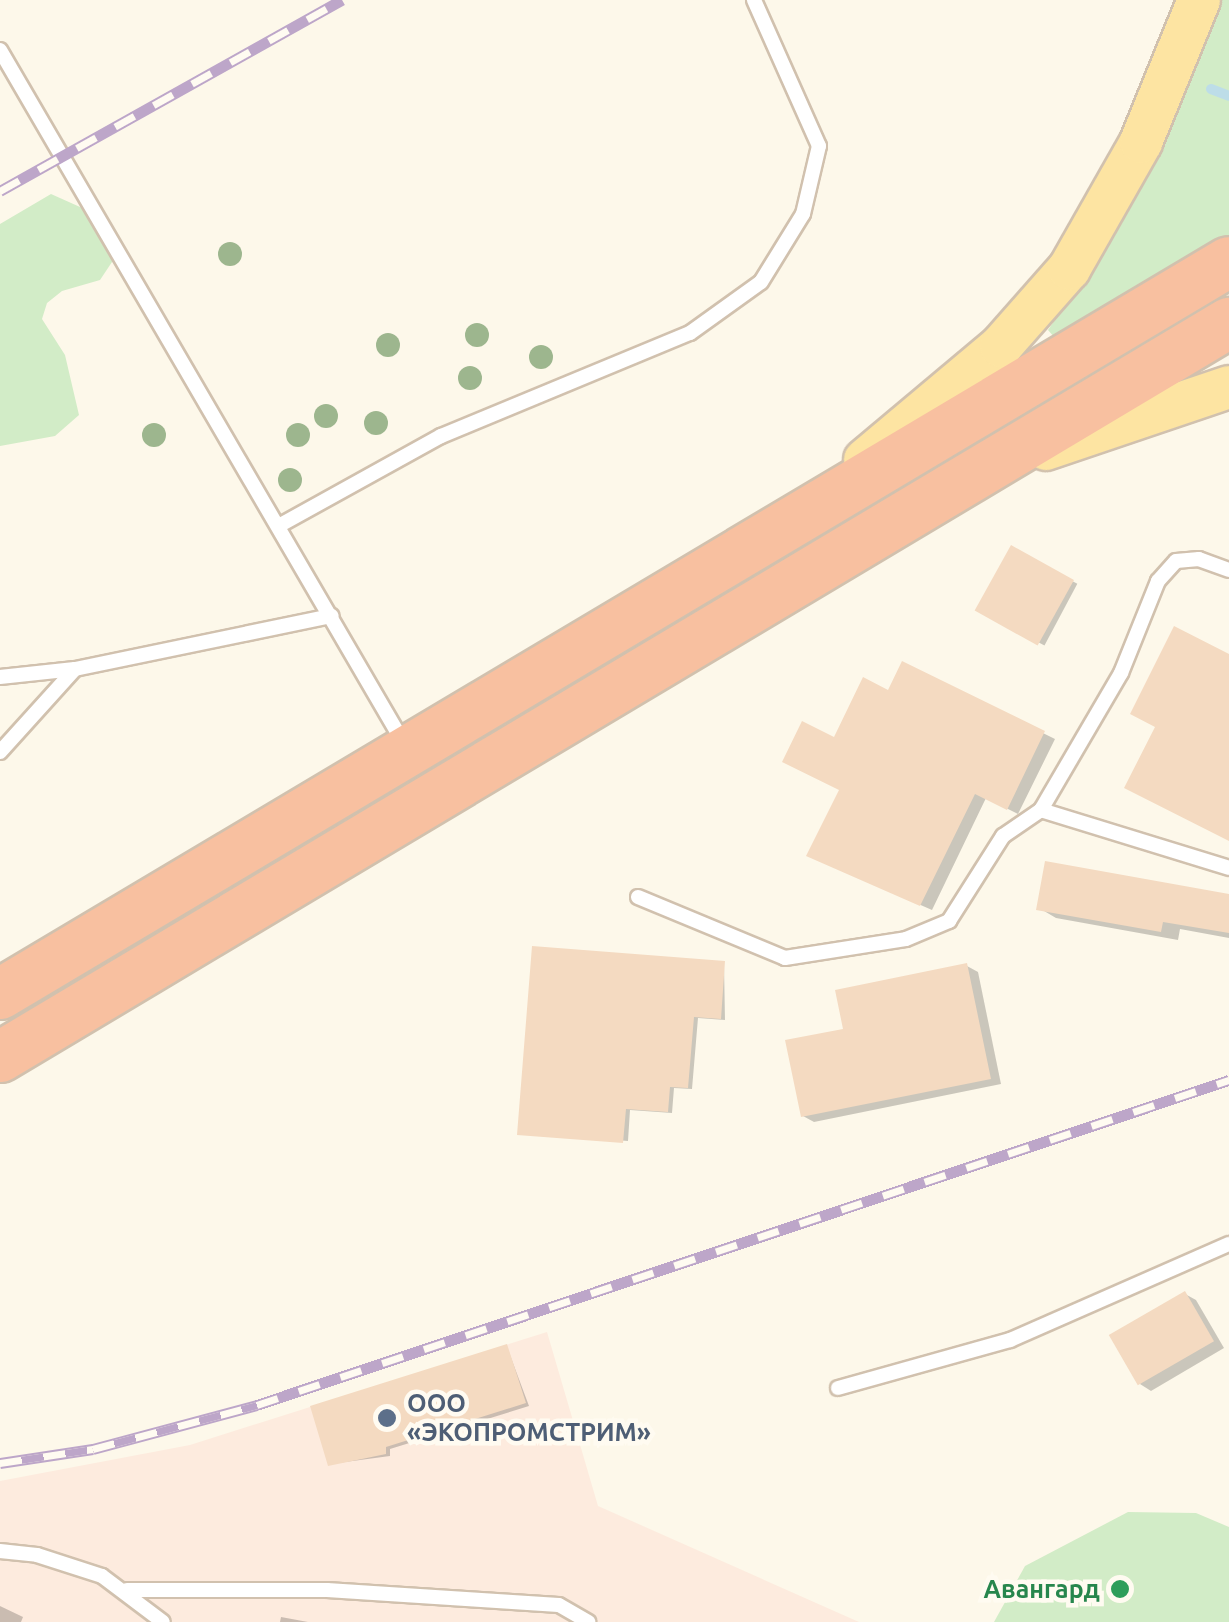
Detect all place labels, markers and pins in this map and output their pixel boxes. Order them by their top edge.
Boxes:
place label: ООО «ЭКОПРОМСТРИМ» [407,1389,651,1448]
marker: ООО «ЭКОПРОМСТРИМ» [376,1407,398,1429]
place label: Авангард [983,1574,1100,1604]
marker: Авангард [1109,1578,1131,1600]

